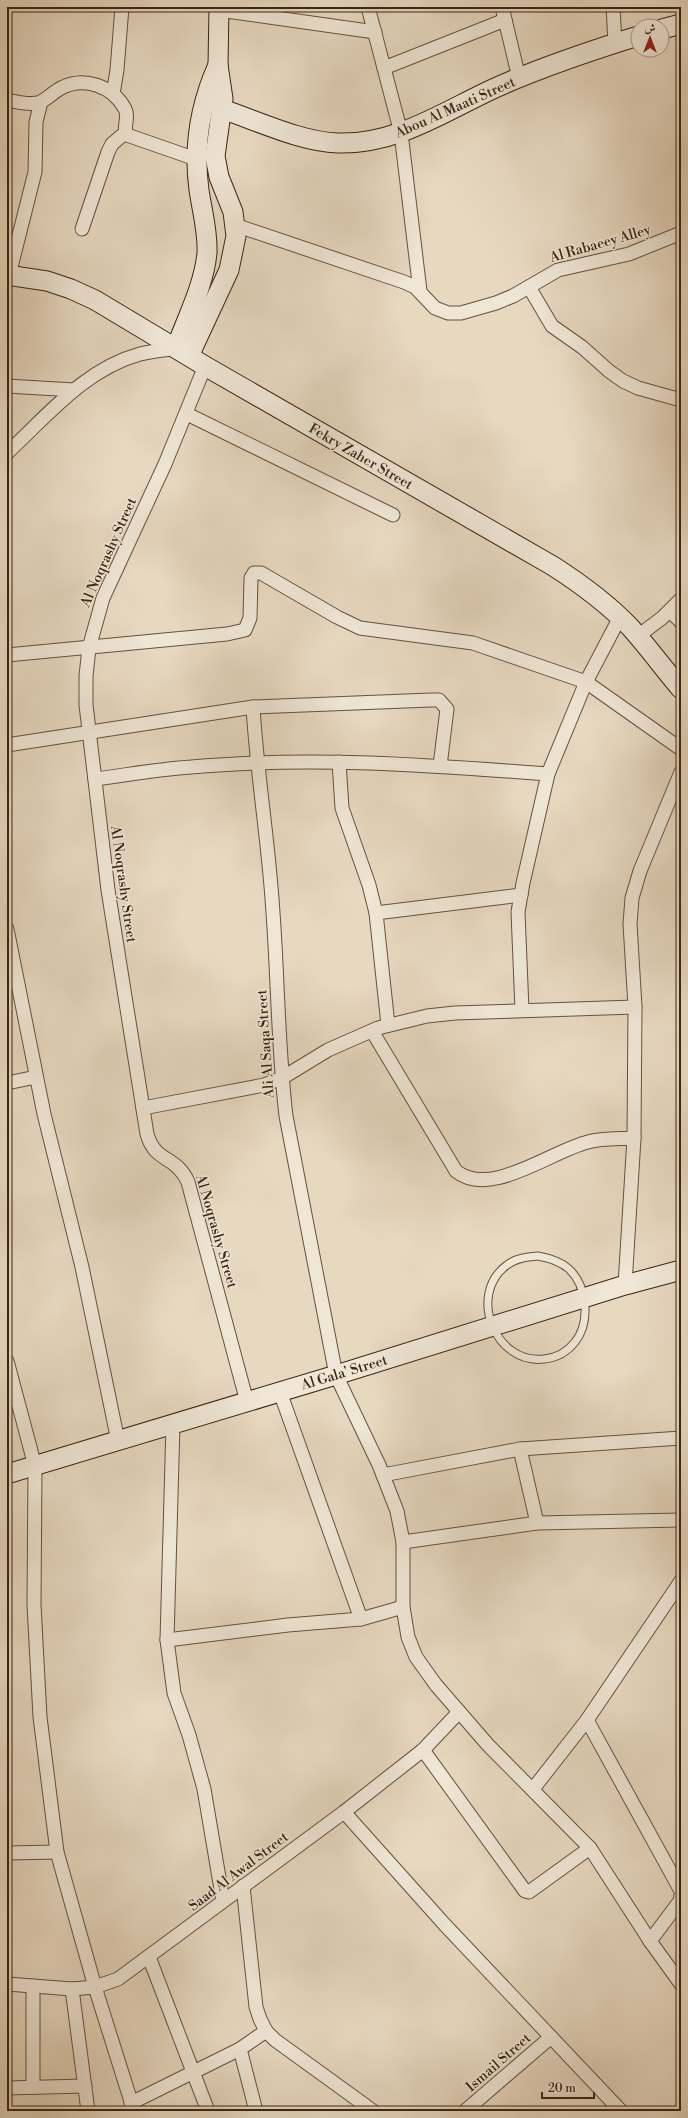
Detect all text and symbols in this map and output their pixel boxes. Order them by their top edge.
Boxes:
north arrow [630,18,670,58]
text: ش [645,22,656,36]
street label: Abou Al Maati Street [392,73,518,143]
street label: Al Rabaeey Alley [547,221,653,267]
street label: Fekry Zaher Street [305,420,416,494]
street label: Al Noqrashy Street [76,495,141,611]
street label: Al Noqrashy Street [106,823,140,944]
street label: Ali Al Saqa Street [253,989,279,1100]
street label: Al Noqrashy Street [191,1171,241,1291]
street label: Al Gala' Street [298,1351,390,1395]
street label: Saad Al Awal Street [185,1828,292,1915]
street label: Ismail Street [462,2030,535,2096]
scale bar [542,2074,594,2100]
text: 20 m [548,2081,576,2096]

